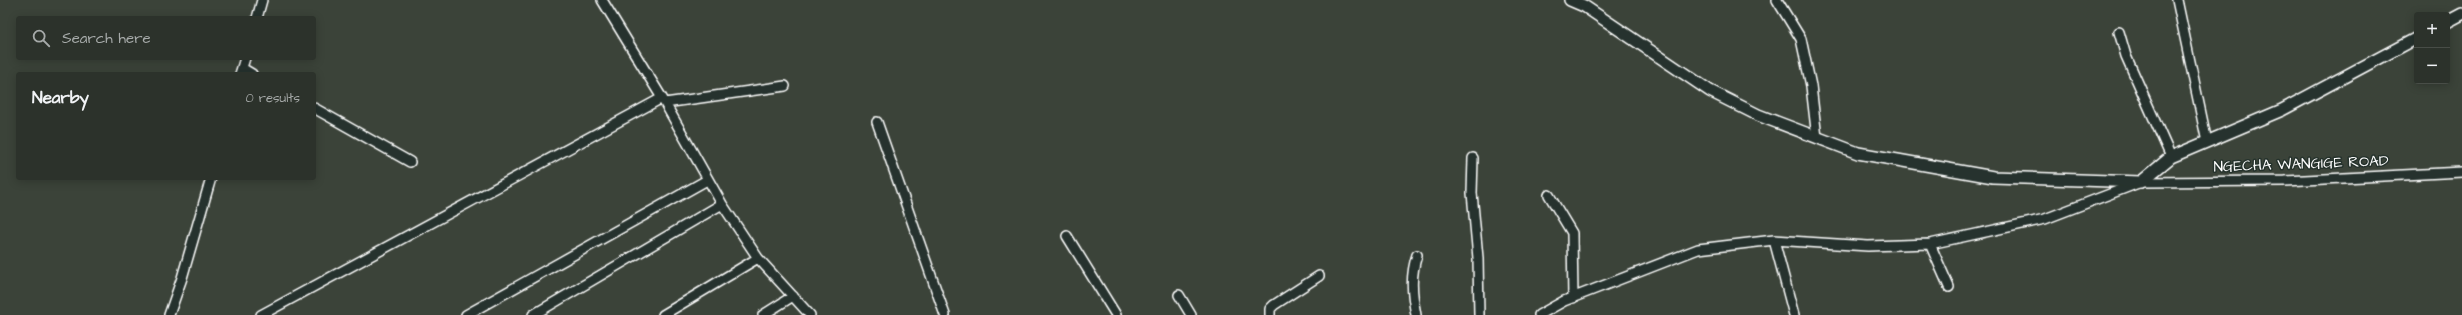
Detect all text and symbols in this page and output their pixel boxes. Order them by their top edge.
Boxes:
map controls [2414,12,2450,84]
button: + [2414,12,2450,48]
search box [16,16,316,60]
icon: search [30,27,52,49]
text: Search here [62,28,151,49]
button: − [2414,48,2450,84]
text: Nearby [32,86,89,110]
text: 0 results [245,89,300,107]
street label: NGECHA WANGIGE ROAD [2213,150,2389,178]

